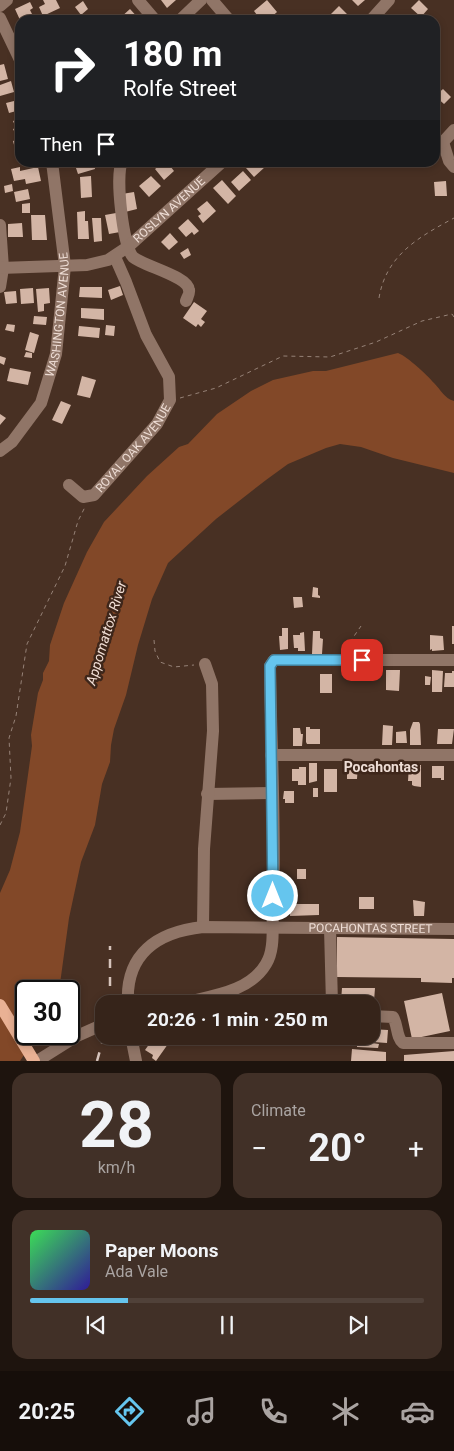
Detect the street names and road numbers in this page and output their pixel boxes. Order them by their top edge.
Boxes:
street label: ROSLYN AVENUE [130,174,208,246]
street label: WASHINGTON AVENUE [42,252,72,379]
street label: ROYAL OAK AVENUE [93,401,174,495]
street label: POCAHONTAS STREET [309,921,433,936]

